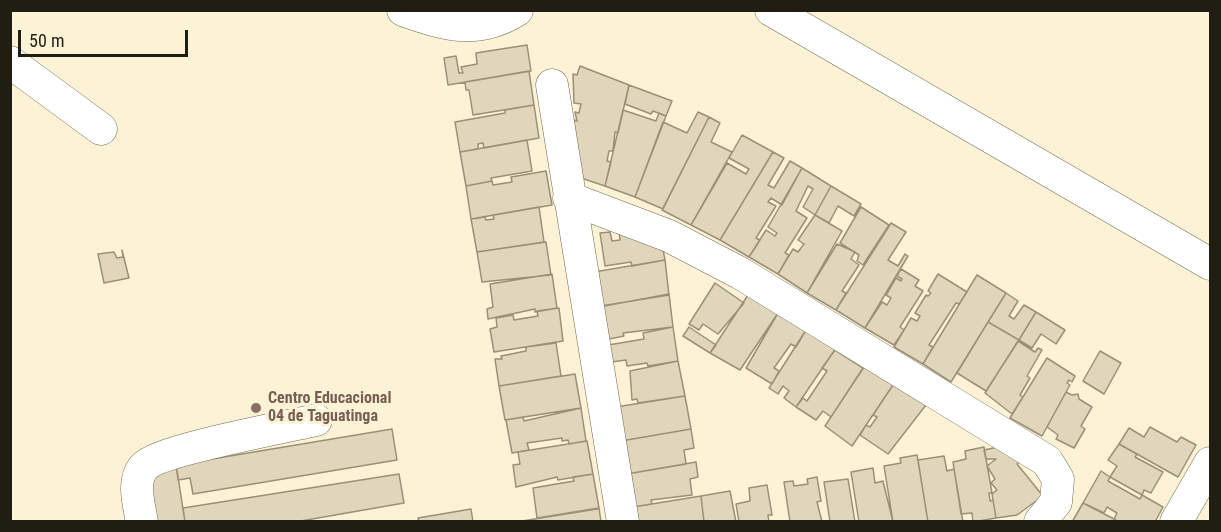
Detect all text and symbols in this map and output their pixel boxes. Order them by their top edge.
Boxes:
scale bar [21,18,190,56]
text: 50 m [29,30,64,51]
place label: Centro Educacional 04 de Taguatinga [268,389,391,427]
marker: Centro Educacional 04 de Taguatinga [249,401,263,415]

